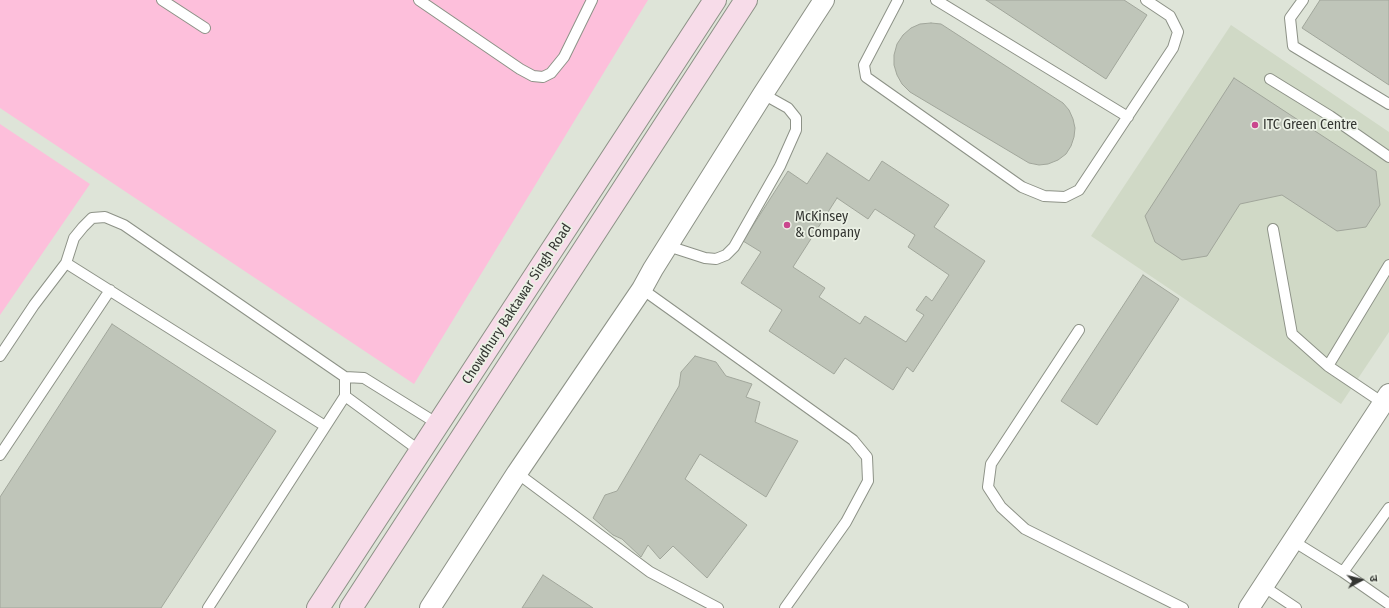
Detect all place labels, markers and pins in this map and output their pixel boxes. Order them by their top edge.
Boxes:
place label: ITC Green Centre [1263,117,1357,133]
marker: ITC Green Centre [1250,120,1260,130]
place label: McKinsey & Company [795,209,860,242]
marker: McKinsey & Company [782,220,792,230]

